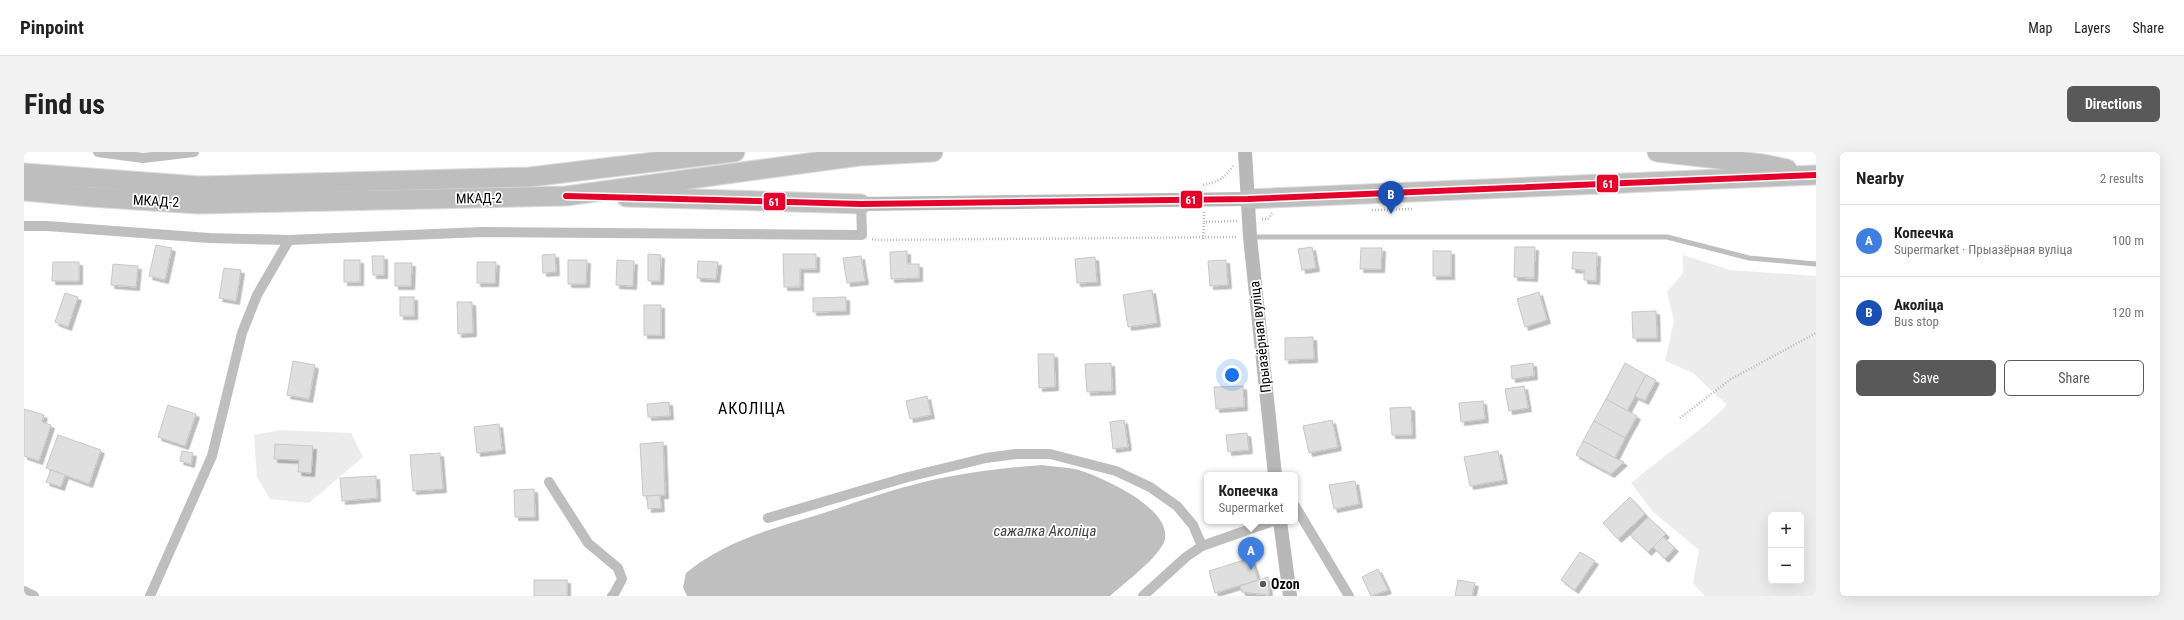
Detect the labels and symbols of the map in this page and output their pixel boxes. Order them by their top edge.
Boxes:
line badge: 61 [1596,174,1619,193]
text: 61 [1602,178,1614,191]
pin: B [1378,181,1404,214]
street label: МКАД-2 [456,190,502,206]
line badge: 61 [1180,190,1203,209]
street label: МКАД-2 [132,192,180,210]
line badge: 61 [763,192,786,211]
text: 61 [1185,194,1197,207]
text: 61 [768,196,780,209]
street label: Прыазёрная вуліца [1246,280,1274,394]
your location [1222,365,1242,385]
district label: АКОЛІЦА [718,399,786,418]
water label: сажалка Аколіца [994,522,1096,540]
pin: A [1238,537,1264,570]
place label: Ozon [1271,576,1300,592]
marker: Ozon [1258,579,1268,589]

